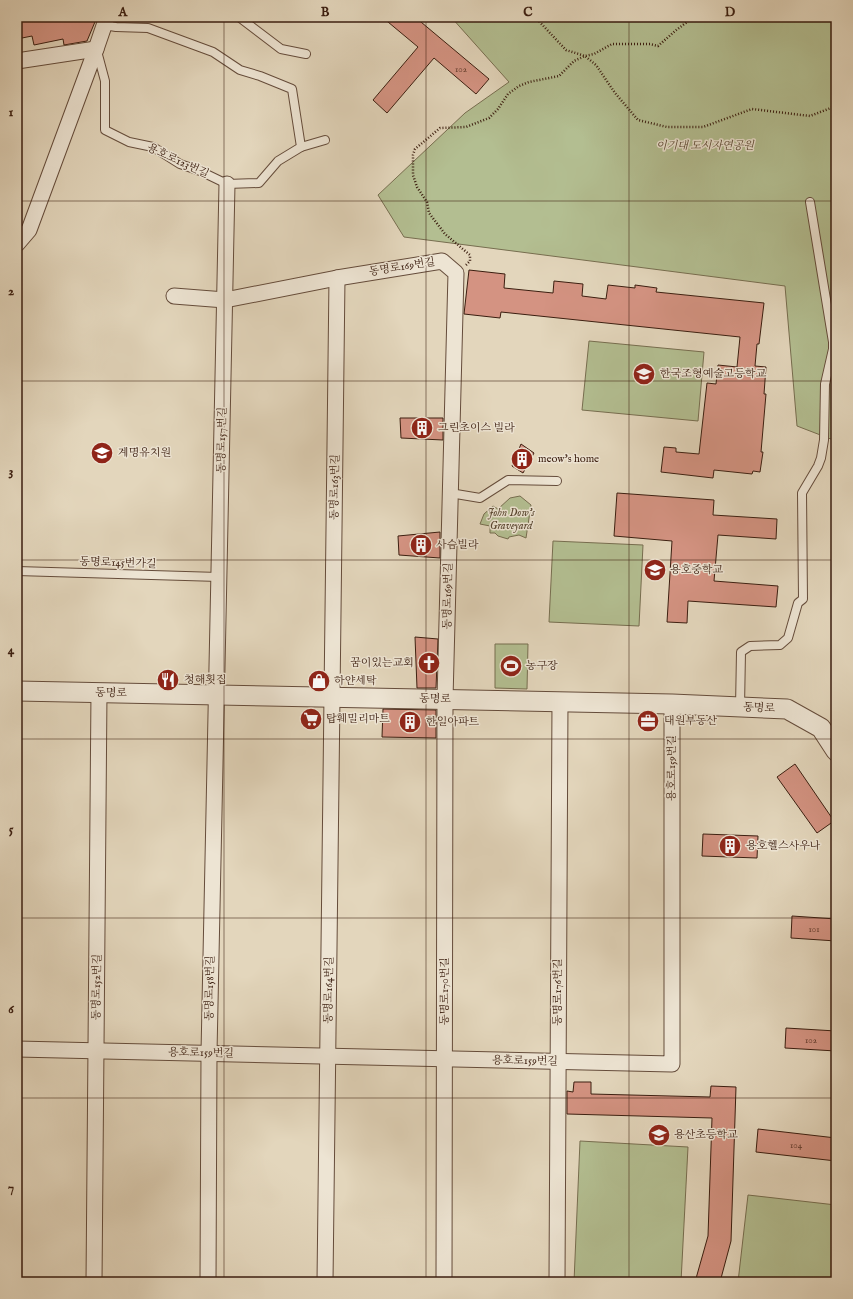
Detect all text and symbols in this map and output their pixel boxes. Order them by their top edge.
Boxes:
text: A [118,4,129,21]
text: B [321,4,330,21]
text: C [523,4,533,21]
text: D [725,4,736,21]
house number: 102 [455,64,467,75]
text: 1 [9,104,14,121]
park label: 이기대 도시자연공원 [656,139,755,153]
street label: 용호로123번길 [145,141,211,181]
street label: 동명로169번길 [368,255,436,279]
text: 2 [8,283,14,300]
school or university icon: 한국조형예술고등학교 [631,361,657,387]
place label: 한국조형예술고등학교 [660,367,767,381]
street label: 동명로157번길 [214,407,230,473]
building icon: 그린초이스 빌라 [409,415,435,441]
place label: 그린초이스 빌라 [438,421,515,435]
school or university icon: 계명유치원 [89,440,115,466]
place label: 계명유치원 [118,446,171,460]
building icon: meow's home [509,446,535,472]
place label: meow's home [538,452,599,466]
street label: 동명로163번길 [327,454,343,520]
text: 3 [9,463,14,480]
park label: John Dow's Graveyard [487,506,535,533]
building icon: 사슴빌라 [408,532,434,558]
place label: 사슴빌라 [436,538,479,552]
street label: 동명로145번가길 [79,555,157,571]
school or university icon: 용호중학교 [642,557,668,583]
street label: 동명로169번길 [440,563,456,629]
place label: 용호중학교 [670,563,724,577]
text: 4 [8,642,15,659]
church icon: 꿈이있는교회 [416,650,442,676]
sports icon: 농구장 [498,653,524,679]
place label: 꿈이있는교회 [350,656,414,670]
place label: 농구장 [526,659,558,673]
restaurant icon: 청해횟집 [155,667,181,693]
shop icon: 하얀세탁 [306,668,332,694]
place label: 청해횟집 [184,673,227,687]
place label: 하얀세탁 [334,674,377,688]
street label: 동명로 [95,686,127,700]
street label: 동명로 [419,692,451,706]
street label: 동명로 [743,700,776,716]
supermarket icon: 탑훼밀리마트 [298,706,324,732]
office icon: 태원부동산 [635,708,661,734]
building icon: 한일아파트 [397,709,423,735]
place label: 탑훼밀리마트 [326,712,390,726]
place label: 태원부동산 [664,714,718,728]
place label: 한일아파트 [426,715,480,729]
street label: 용호로159번길 [665,735,679,801]
text: 5 [9,821,14,838]
building icon: 용호헬스사우나 [717,833,743,859]
place label: 용호헬스사우나 [746,839,821,853]
house number: 101 [808,924,820,935]
street label: 동명로152번길 [89,954,105,1020]
street label: 동명로158번길 [202,955,218,1021]
street label: 동명로164번길 [321,956,337,1024]
street label: 동명로170번길 [438,957,452,1025]
street label: 동명로176번길 [551,958,565,1026]
text: 6 [8,1001,14,1018]
house number: 102 [805,1035,817,1046]
street label: 용호로159번길 [168,1045,234,1061]
street label: 용호로159번길 [492,1053,558,1069]
school or university icon: 용산초등학교 [646,1122,672,1148]
place label: 용산초등학교 [674,1128,738,1142]
house number: 104 [790,1140,803,1151]
text: 7 [8,1180,14,1197]

